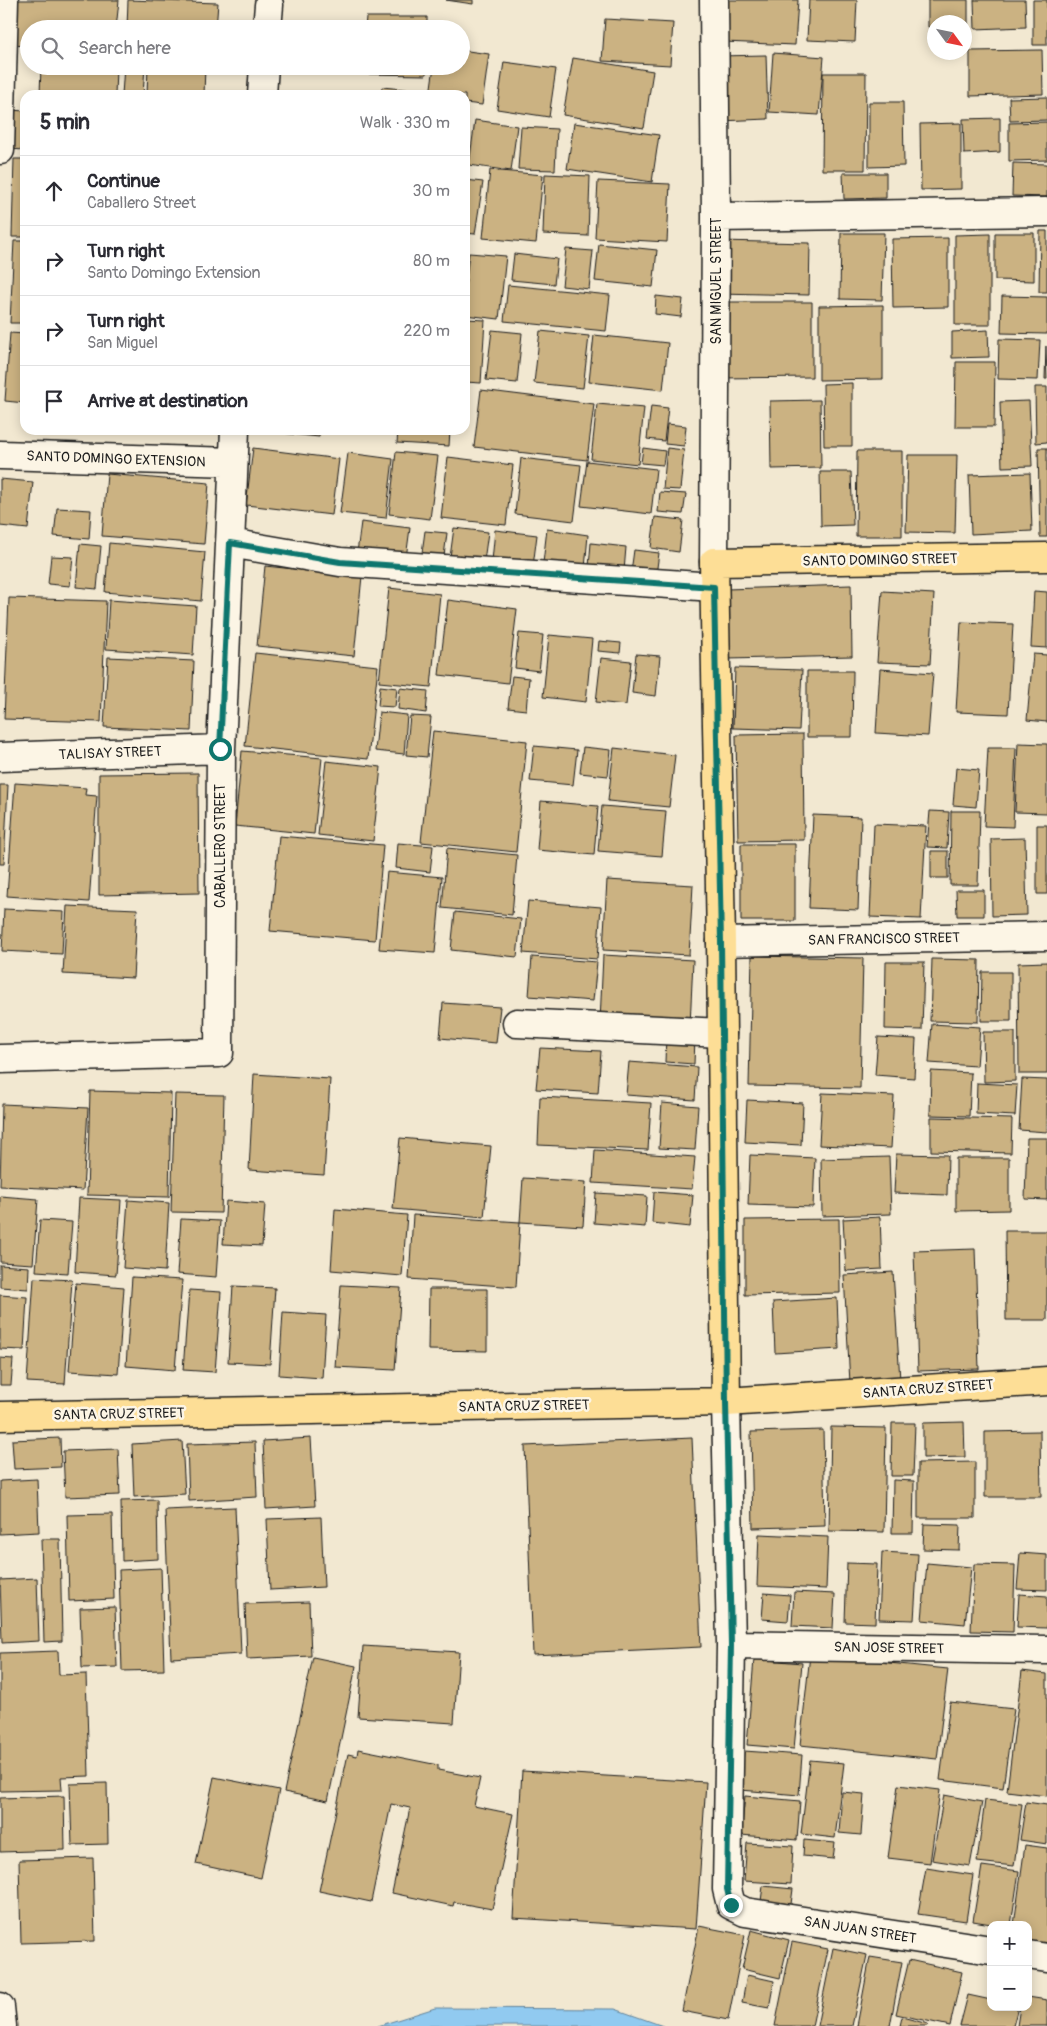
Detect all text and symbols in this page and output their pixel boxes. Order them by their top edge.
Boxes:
north arrow [927,15,972,60]
search box [20,20,470,75]
icon: search [38,34,66,62]
text: Search here [78,36,171,60]
text: 5 min [40,109,90,136]
text: Walk · 330 m [360,113,450,133]
text: Continue [87,169,160,193]
icon: ahead [40,177,68,205]
text: 30 m [412,181,450,201]
text: Caballero Street [87,193,196,213]
street label: SAN MIGUEL STREET [708,217,725,344]
text: Turn right [87,239,165,263]
icon: right [40,247,68,275]
text: 80 m [413,251,450,271]
text: Santo Domingo Extension [87,263,261,283]
text: Turn right [87,309,165,333]
icon: right [40,317,68,345]
text: 220 m [404,321,450,341]
text: San Miguel [87,333,158,353]
icon: arrive [40,387,68,415]
text: Arrive at destination [87,389,248,413]
street label: SANTO DOMINGO EXTENSION [26,447,206,471]
street label: SANTO DOMINGO STREET [802,550,958,570]
route start [209,738,232,761]
street label: TALISAY STREET [58,743,162,763]
street label: CABALLERO STREET [212,784,229,908]
street label: SAN FRANCISCO STREET [808,929,960,949]
street label: SANTA CRUZ STREET [862,1376,994,1402]
street label: SANTA CRUZ STREET [458,1396,590,1416]
street label: SANTA CRUZ STREET [53,1404,185,1424]
street label: SAN JOSE STREET [834,1639,944,1657]
route end [720,1894,743,1917]
street label: SAN JUAN STREET [803,1913,918,1947]
map controls [987,1921,1032,2011]
button: + [987,1921,1032,1966]
button: − [987,1966,1032,2011]

